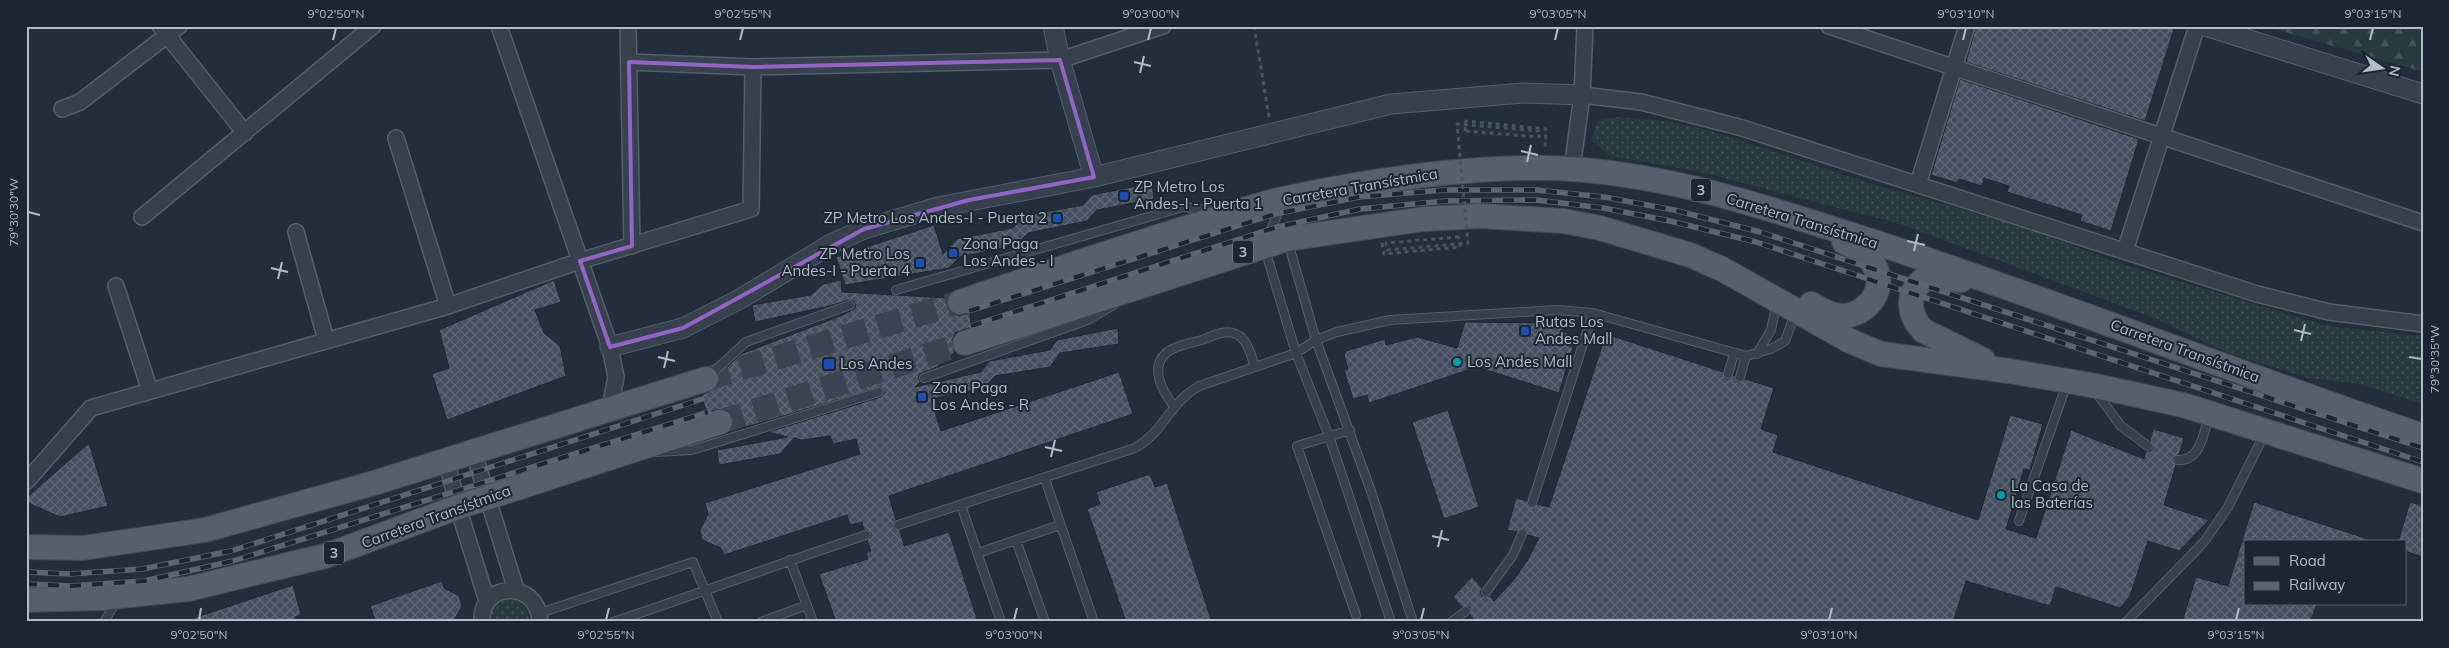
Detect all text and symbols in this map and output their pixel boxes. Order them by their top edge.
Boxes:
text: 9°02'50"N [308,6,364,21]
text: 9°02'55"N [715,6,771,21]
text: 9°03'00"N [1123,6,1179,21]
text: 9°03'05"N [1530,6,1586,21]
text: 9°03'10"N [1938,6,1994,21]
text: 9°03'15"N [2345,6,2401,21]
north arrow [2356,42,2406,92]
text: N [2385,64,2405,78]
street label: Carretera Transístmica [1281,163,1439,210]
place label: ZP Metro Los Andes-I - Puerta 1 [1134,177,1262,213]
text: 79°30'30"W [6,178,21,246]
road number: 3 [1691,178,1711,202]
street label: Carretera Transístmica [1724,188,1880,253]
marker: ZP Metro Los Andes-I - Puerta 1 [1118,190,1130,202]
place label: ZP Metro Los Andes-I - Puerta 2 [824,208,1047,227]
marker: ZP Metro Los Andes-I - Puerta 2 [1051,212,1063,224]
place label: Zona Paga Los Andes - I [963,234,1054,270]
road number: 3 [1233,240,1253,264]
place label: ZP Metro Los Andes-I - Puerta 4 [782,244,910,280]
marker: Zona Paga Los Andes - I [947,247,959,259]
marker: ZP Metro Los Andes-I - Puerta 4 [914,257,926,269]
place label: Rutas Los Andes Mall [1535,312,1612,348]
street label: Carretera Transístmica [2108,315,2262,386]
marker: Rutas Los Andes Mall [1519,325,1531,337]
text: 79°30'35"W [2427,325,2442,393]
place label: Los Andes Mall [1467,352,1572,371]
place label: Los Andes [840,354,912,373]
marker: Los Andes Mall [1451,356,1463,368]
marker: Los Andes [822,357,836,371]
place label: Zona Paga Los Andes - R [932,378,1029,414]
marker: Zona Paga Los Andes - R [916,391,928,403]
place label: La Casa de las Baterías [2011,476,2093,512]
street label: Carretera Transístmica [359,481,513,552]
marker: La Casa de las Baterías [1995,489,2007,501]
legend [2244,540,2406,606]
road number: 3 [324,542,344,564]
text: Road [2289,551,2326,570]
text: Railway [2289,575,2345,594]
text: 9°02'50"N [171,627,227,642]
text: 9°02'55"N [578,627,634,642]
text: 9°03'00"N [986,627,1042,642]
text: 9°03'05"N [1393,627,1449,642]
text: 9°03'10"N [1801,627,1857,642]
text: 9°03'15"N [2208,627,2264,642]

